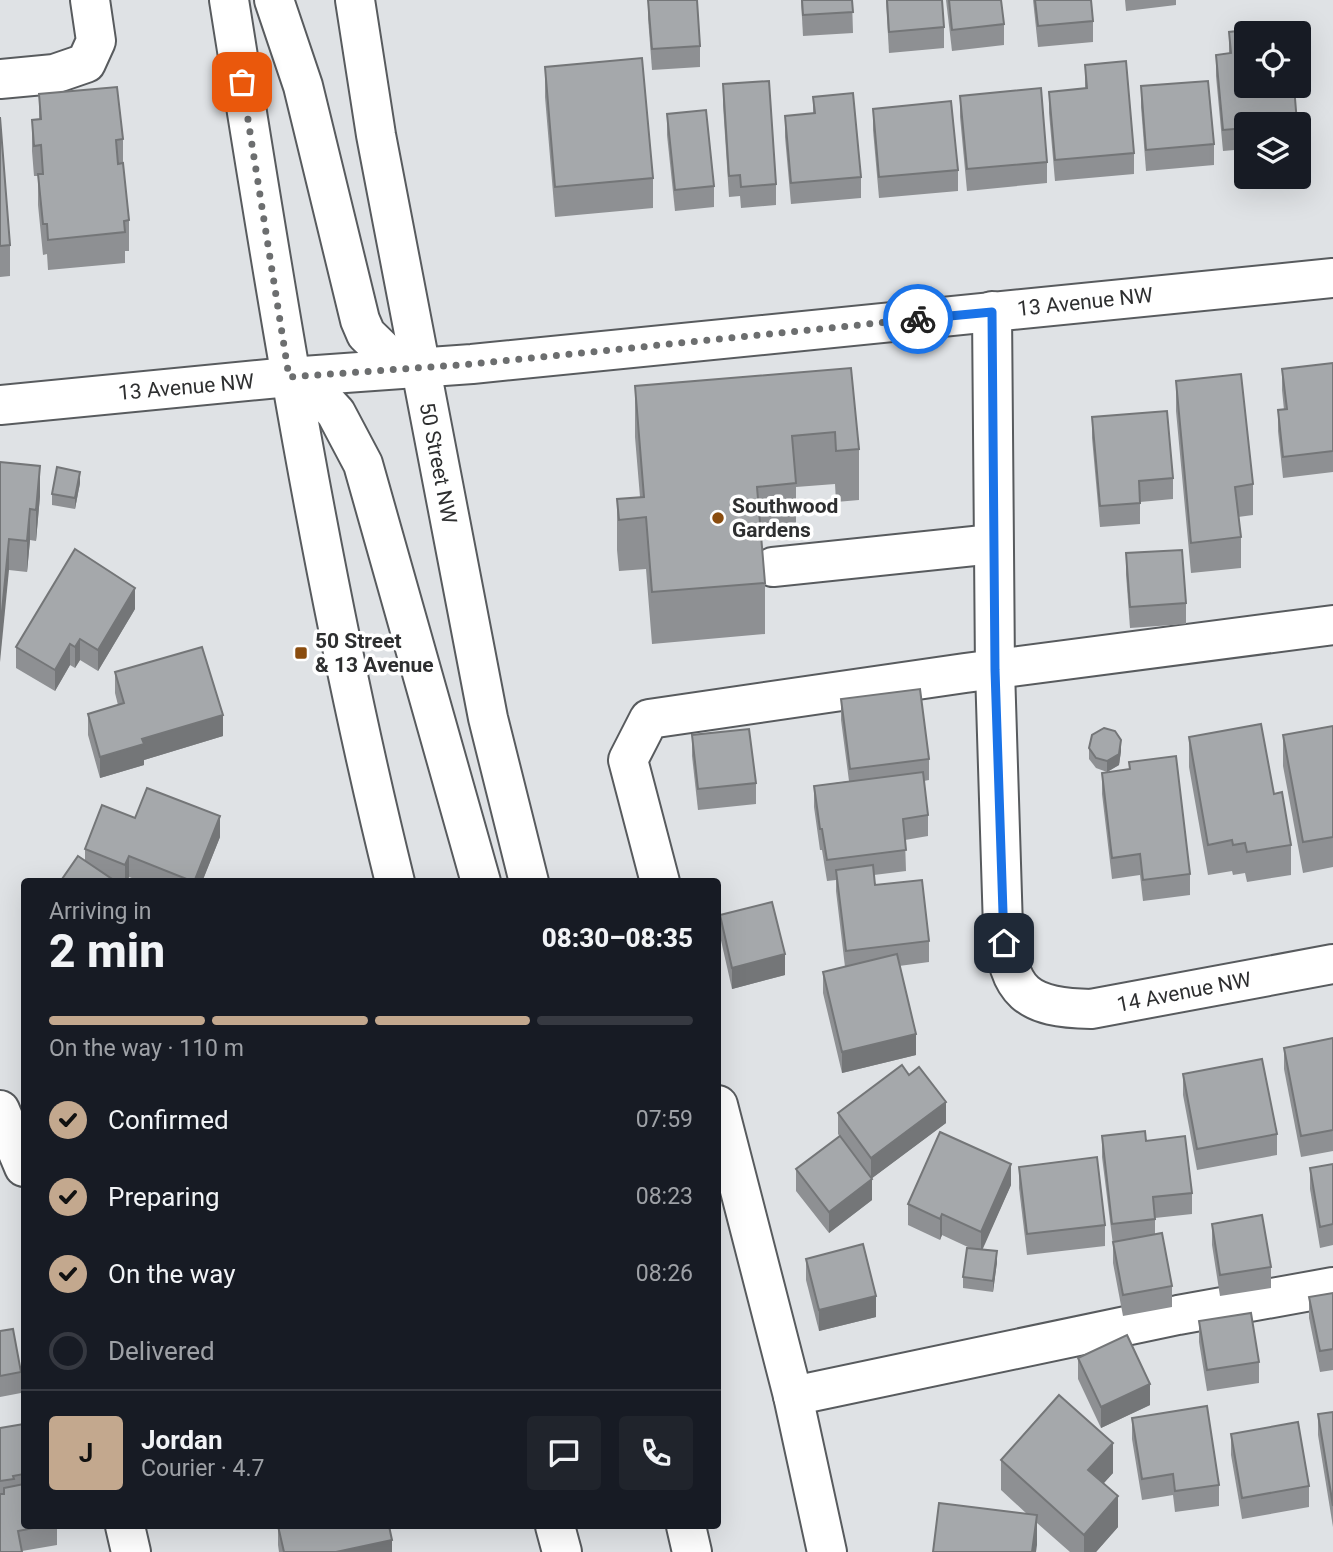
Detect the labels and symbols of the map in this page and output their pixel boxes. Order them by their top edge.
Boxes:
pin [212,52,272,112]
street label: 13 Avenue NW [1016,283,1154,321]
courier [883,284,953,354]
street label: 13 Avenue NW [117,369,255,405]
street label: 50 Street NW [414,400,462,526]
place label: Southwood Gardens [732,494,838,542]
marker: Southwood Gardens [710,510,726,526]
place label: 50 Street & 13 Avenue [315,629,434,677]
marker: 50 Street & 13 Avenue [293,645,309,661]
pin [974,913,1034,973]
street label: 14 Avenue NW [1115,967,1254,1017]

